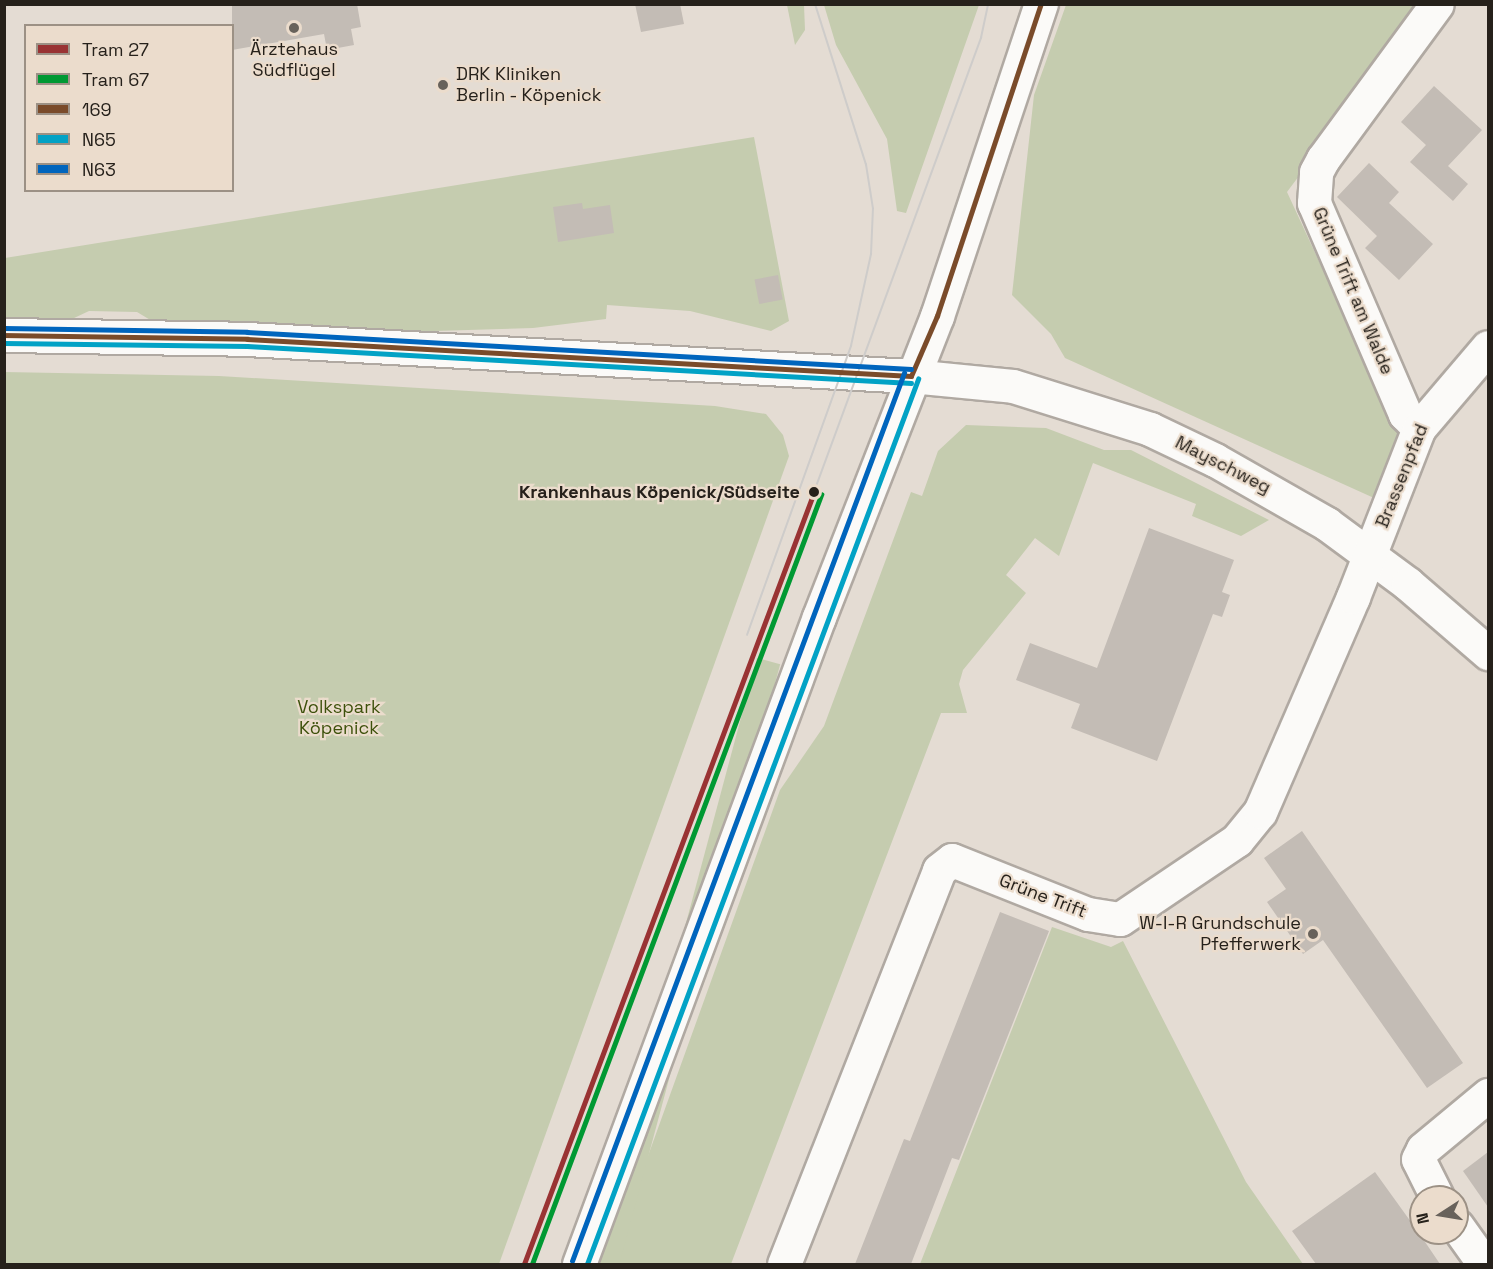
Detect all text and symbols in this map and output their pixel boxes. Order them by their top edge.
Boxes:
marker: Ärztehaus Südflügel [285,19,303,37]
legend [24,24,234,192]
text: Tram 27 [82,38,149,61]
place label: Ärztehaus Südflügel [250,39,338,82]
place label: DRK Kliniken Berlin - Köpenick [456,64,603,106]
text: Tram 67 [82,68,149,91]
marker: DRK Kliniken Berlin - Köpenick [434,76,452,94]
text: 169 [82,98,112,121]
text: N65 [82,128,116,151]
text: N63 [82,158,116,181]
street label: Grüne Trift am Walde [1308,204,1398,378]
street label: Brassenpfad [1371,421,1433,531]
street label: Mayschweg [1172,432,1274,498]
place label: Krankenhaus Köpenick/Südseite [519,481,800,503]
marker: Krankenhaus Köpenick/Südseite [805,483,823,501]
park label: Volkspark Köpenick [297,697,381,740]
street label: Grüne Trift [996,869,1090,923]
place label: W-I-R Grundschule Pfefferwerk [1139,913,1301,956]
marker: W-I-R Grundschule Pfefferwerk [1306,927,1320,941]
north arrow [1409,1185,1469,1245]
text: N [1411,1211,1434,1226]

